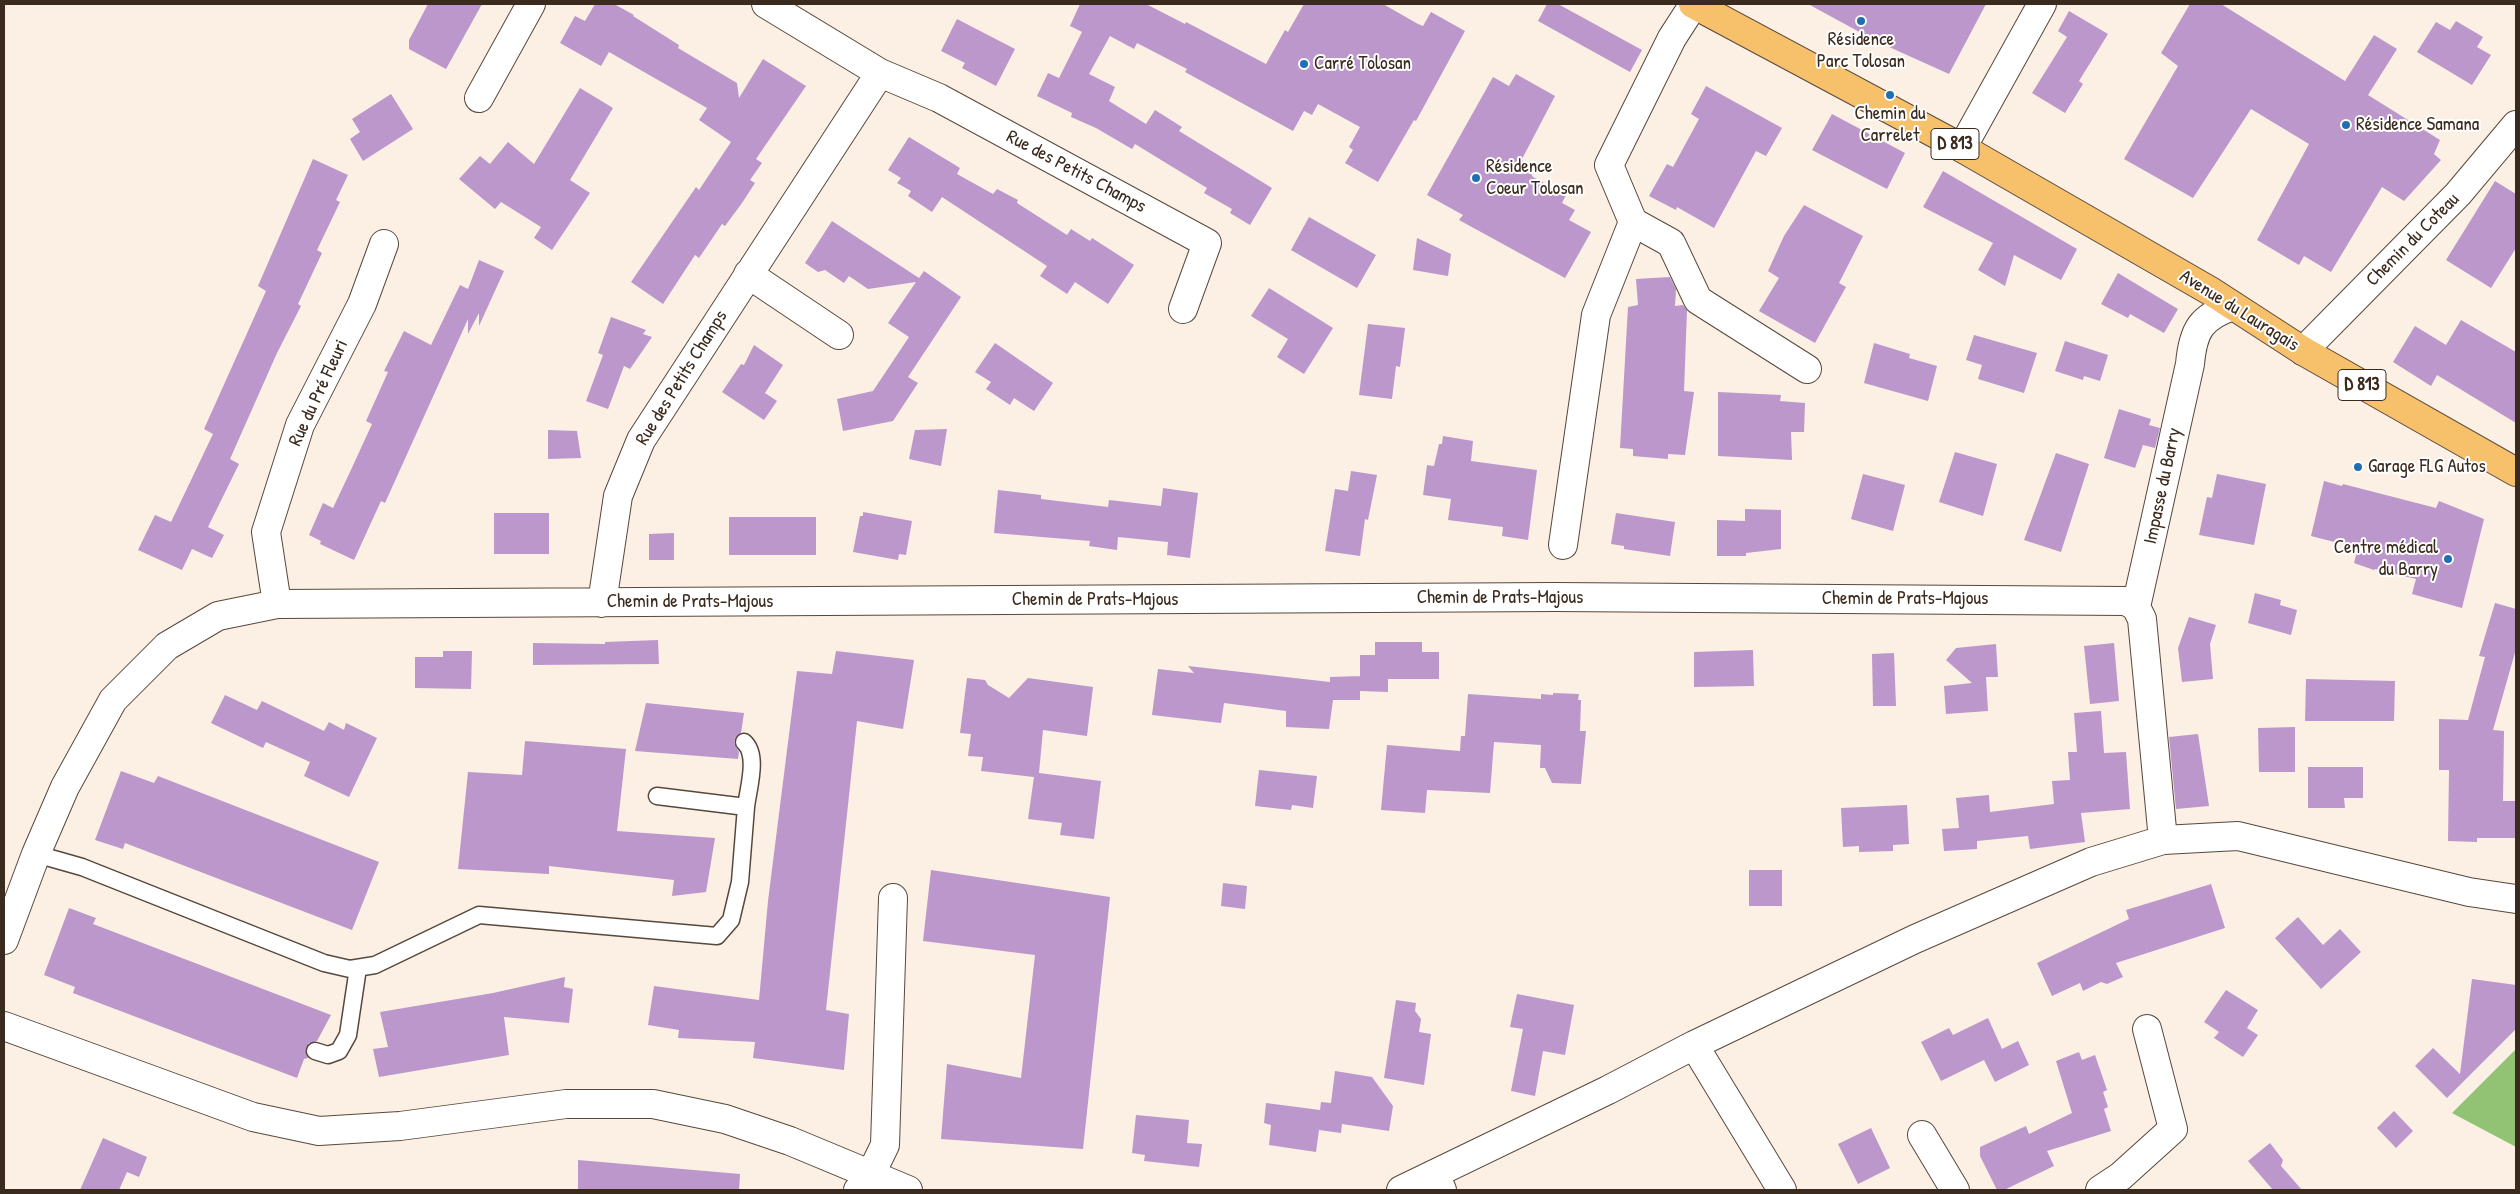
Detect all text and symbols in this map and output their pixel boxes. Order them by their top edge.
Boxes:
marker: Résidence Parc Tolosan [1855,15,1867,27]
place label: Résidence Parc Tolosan [1817,29,1905,73]
place label: Carré Tolosan [1314,53,1411,75]
marker: Carré Tolosan [1298,58,1310,70]
marker: Chemin du Carrelet [1884,89,1896,101]
place label: Chemin du Carrelet [1854,103,1926,147]
place label: Résidence Samana [2356,114,2479,136]
marker: Résidence Samana [2340,119,2352,131]
street label: Rue des Petits Champs [1002,126,1150,218]
road number: D 813 [1931,128,1979,160]
place label: Résidence Coeur Tolosan [1486,156,1584,200]
marker: Résidence Coeur Tolosan [1470,172,1482,184]
street label: Chemin du Coteau [2362,189,2464,291]
street label: Avenue du Lauragais [2175,265,2303,357]
street label: Rue des Petits Champs [631,306,733,450]
street label: Rue du Pré Fleuri [284,336,354,450]
road number: D 813 [2338,370,2386,400]
street label: Impasse du Barry [2140,426,2186,546]
place label: Garage FLG Autos [2368,456,2486,478]
marker: Garage FLG Autos [2352,461,2364,473]
place label: Centre médical du Barry [2334,537,2438,581]
marker: Centre médical du Barry [2442,553,2454,565]
street label: Chemin de Prats-Majous [1417,587,1583,609]
street label: Chemin de Prats-Majous [1822,588,1988,610]
street label: Chemin de Prats-Majous [1012,589,1178,611]
street label: Chemin de Prats-Majous [607,591,773,613]

